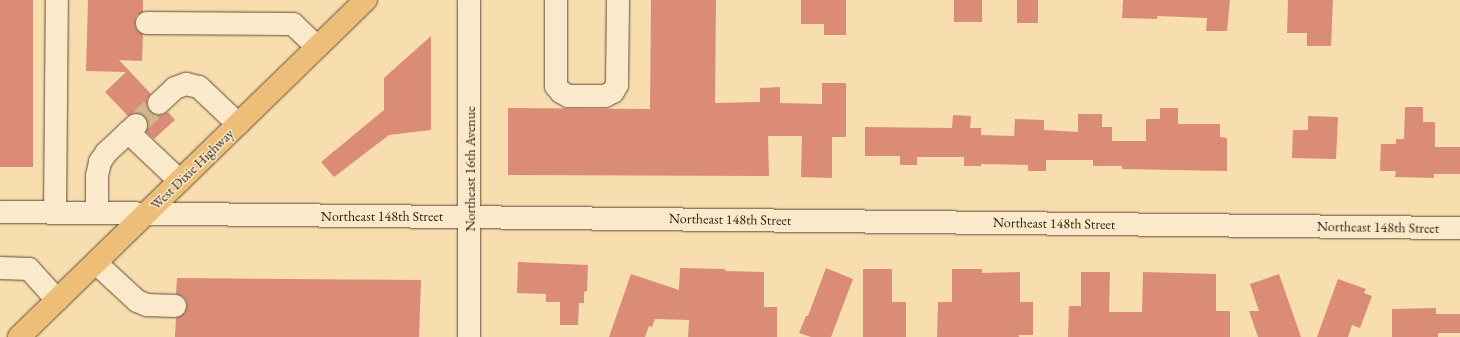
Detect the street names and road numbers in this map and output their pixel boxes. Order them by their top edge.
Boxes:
street label: Northeast 16th Avenue [462,106,478,232]
street label: West Dixie Highway [147,125,237,213]
street label: Northeast 148th Street [321,208,443,224]
street label: Northeast 148th Street [669,210,791,228]
street label: Northeast 148th Street [993,214,1115,232]
street label: Northeast 148th Street [1317,218,1439,236]

